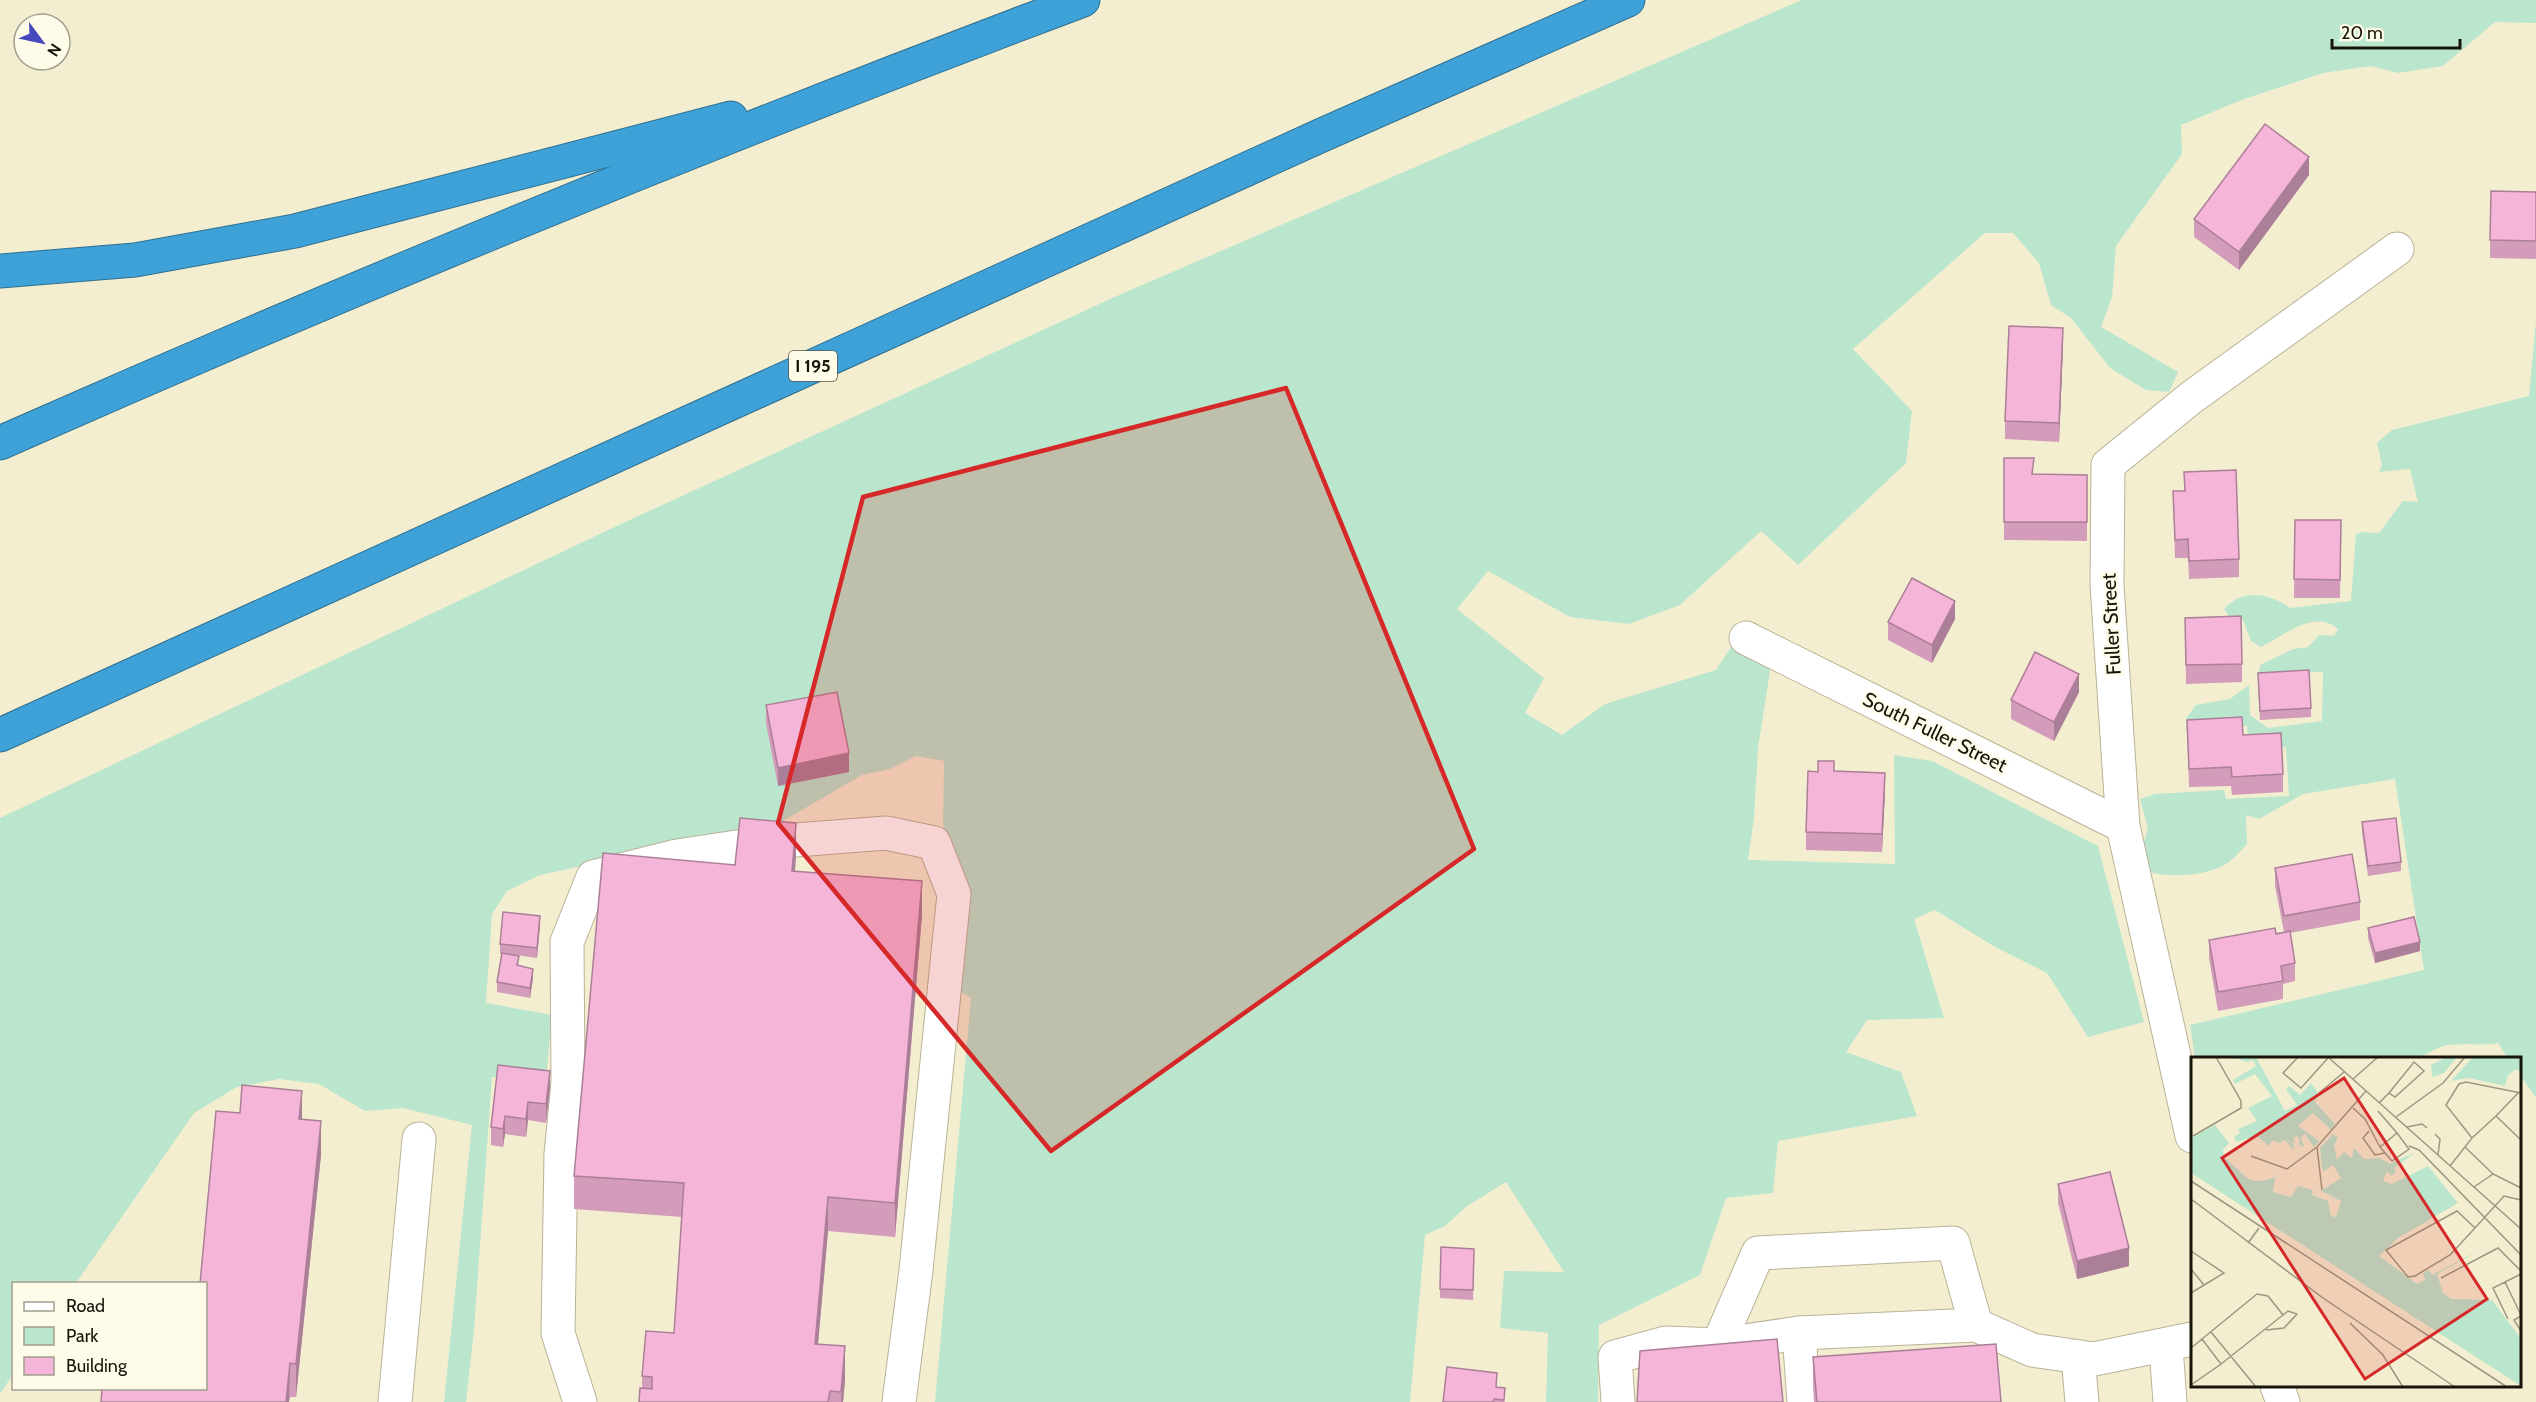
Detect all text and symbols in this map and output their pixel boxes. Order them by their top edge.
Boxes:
north arrow [12,12,72,72]
scale bar [2332,12,2460,50]
text: 20 m [2341,22,2383,44]
text: N [43,40,65,60]
road number: I 195 [789,351,837,381]
street label: Fuller Street [2096,572,2126,676]
street label: South Fuller Street [1859,687,2011,777]
inset map [2191,1057,2521,1387]
legend [12,1282,207,1390]
text: Road [66,1295,105,1317]
text: Park [66,1325,99,1347]
text: Building [66,1355,128,1377]

